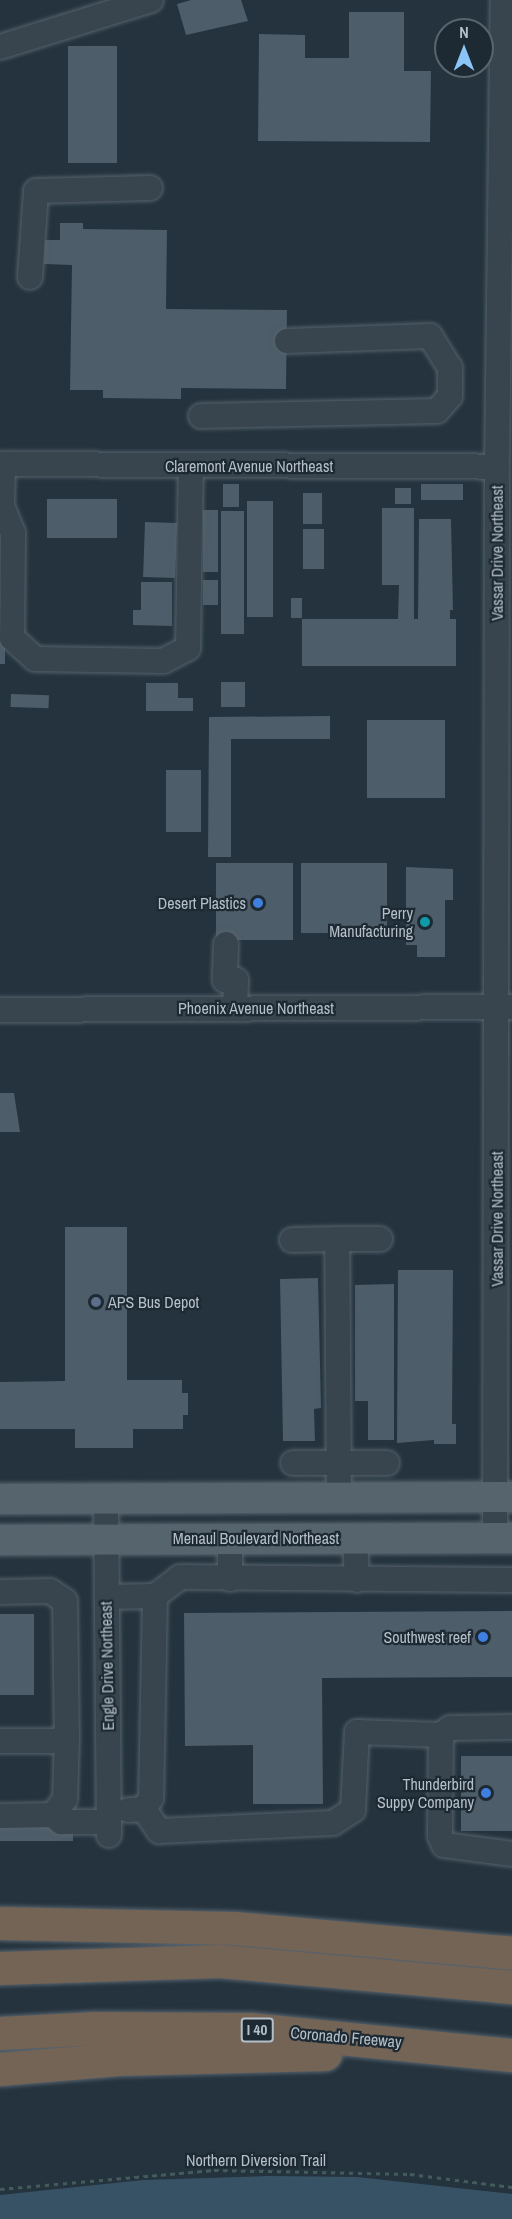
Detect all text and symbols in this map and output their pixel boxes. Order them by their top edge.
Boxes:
north arrow [434,18,494,78]
text: N [459,21,469,43]
street label: Claremont Avenue Northeast [165,456,333,476]
street label: Vassar Drive Northeast [487,485,507,621]
place label: Desert Plastics [158,893,246,913]
marker: Desert Plastics [251,896,265,910]
place label: Perry Manufacturing [329,903,413,941]
marker: Perry Manufacturing [418,915,432,929]
street label: Phoenix Avenue Northeast [178,998,334,1018]
street label: Vassar Drive Northeast [487,1151,507,1287]
place label: APS Bus Depot [108,1292,199,1312]
marker: APS Bus Depot [89,1295,103,1309]
street label: Menaul Boulevard Northeast [173,1528,339,1548]
street label: Engle Drive Northeast [96,1601,118,1731]
place label: Southwest reef [383,1627,471,1647]
marker: Southwest reef [476,1630,490,1644]
place label: Thunderbird Suppy Company [377,1774,474,1812]
marker: Thunderbird Suppy Company [479,1786,493,1800]
road number: I 40 [240,2018,274,2042]
street label: Coronado Freeway [290,2023,402,2051]
street label: Northern Diversion Trail [186,2150,326,2170]

